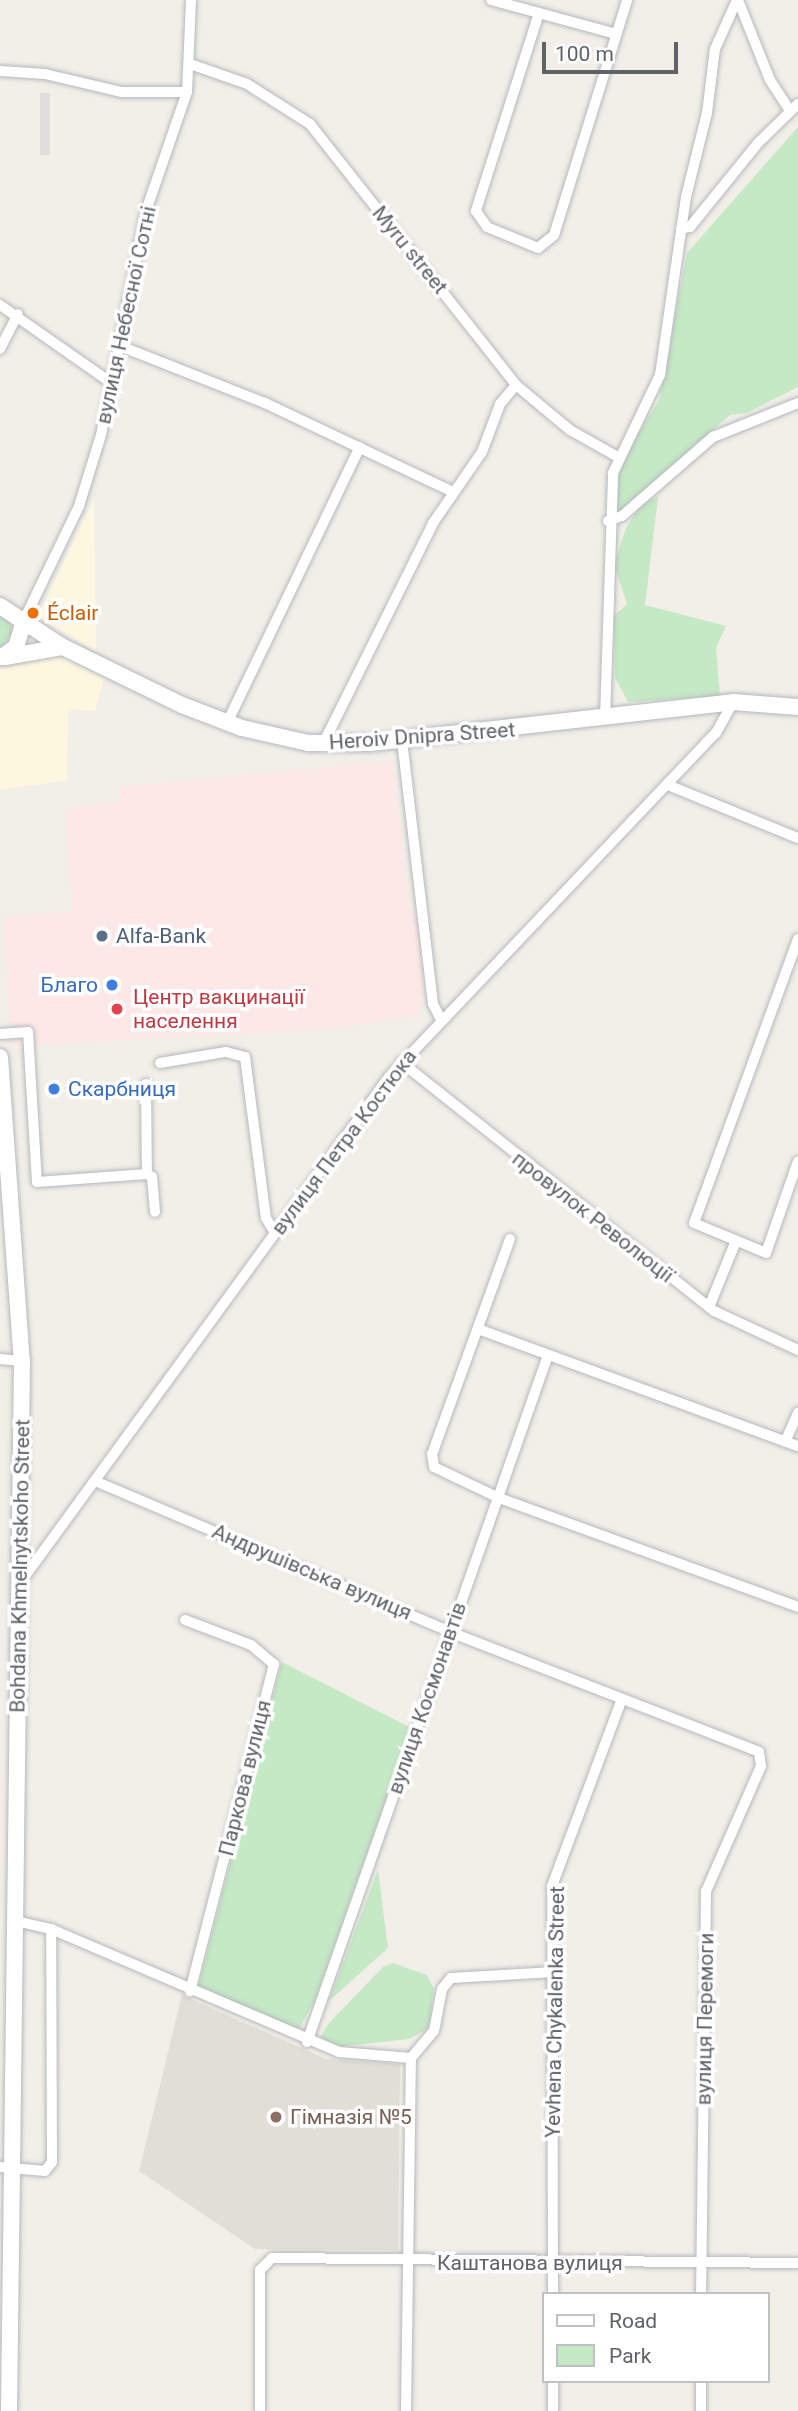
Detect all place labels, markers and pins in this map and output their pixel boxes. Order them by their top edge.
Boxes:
place label: Éclair [47,600,98,626]
marker: Éclair [25,605,41,621]
place label: Alfa-Bank [116,923,206,949]
marker: Alfa-Bank [94,928,110,944]
place label: Благо [41,972,98,998]
marker: Благо [104,977,120,993]
place label: Центр вакцинації населення [133,984,304,1034]
marker: Центр вакцинації населення [107,999,127,1019]
place label: Скарбниця [68,1076,176,1102]
marker: Скарбниця [46,1081,62,1097]
place label: Гімназія №5 [290,2104,412,2130]
marker: Гімназія №5 [268,2109,284,2125]

